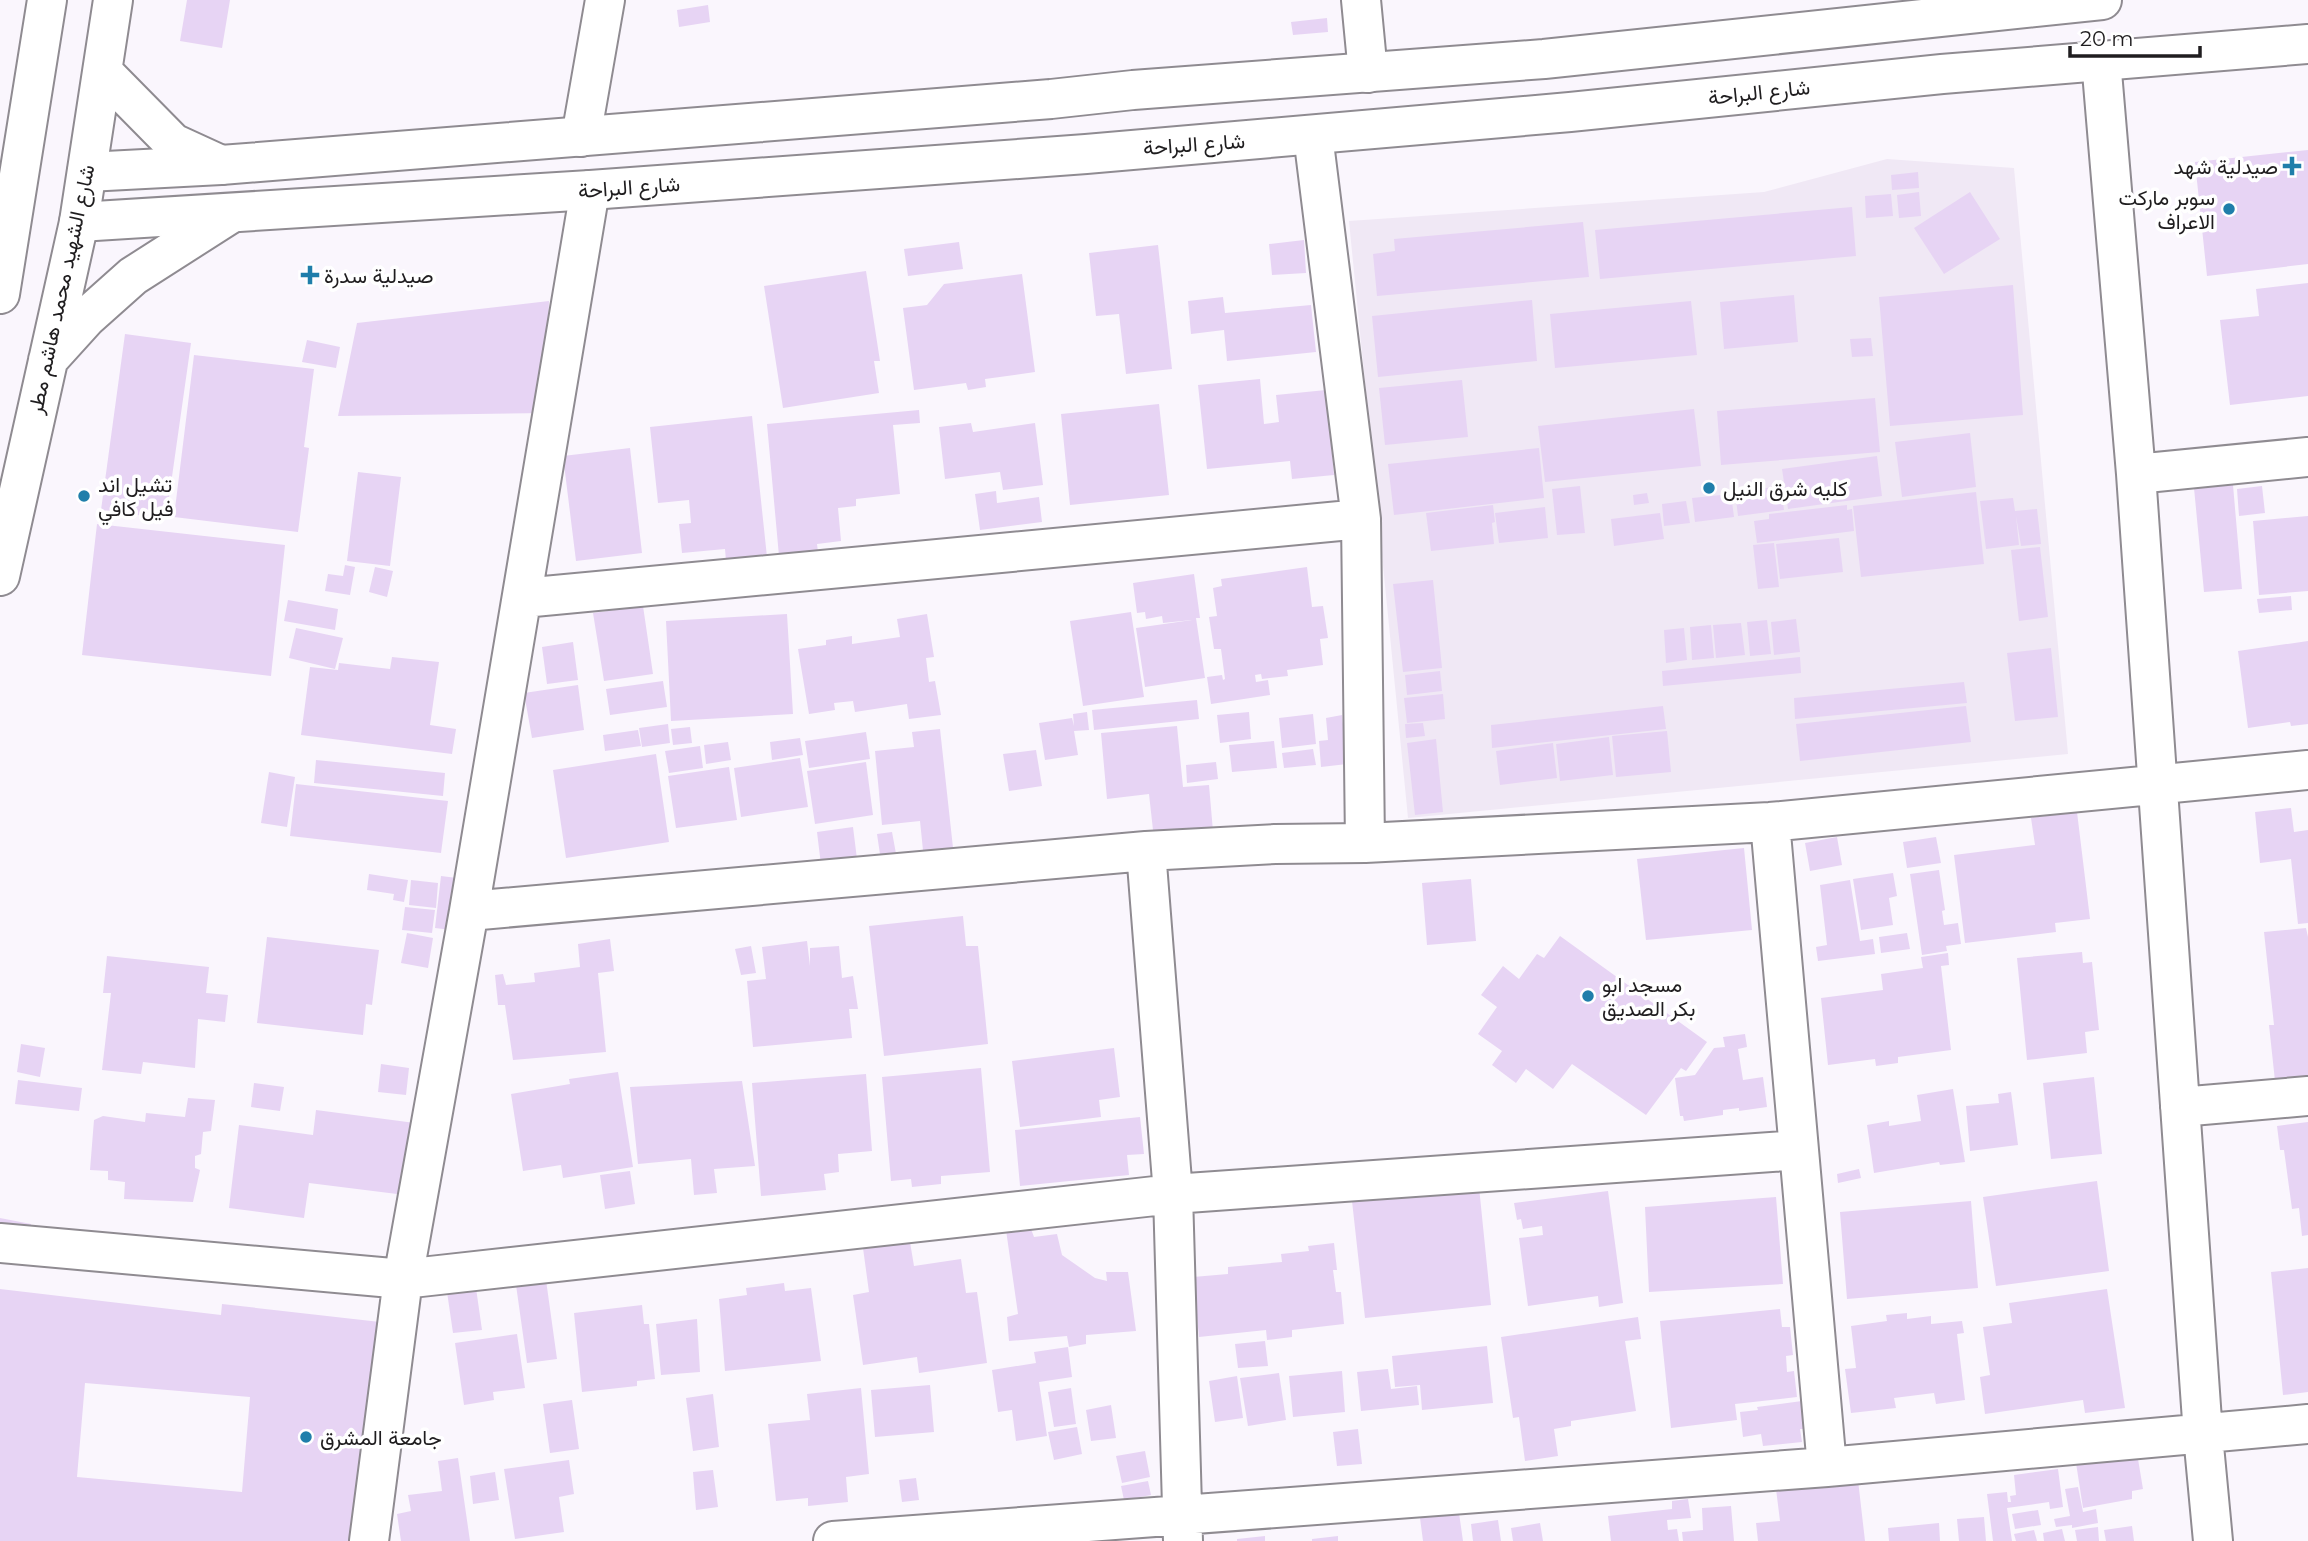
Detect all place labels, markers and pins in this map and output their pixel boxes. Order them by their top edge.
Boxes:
place label: صيدلية شهد [2173,154,2278,180]
marker: صيدلية شهد [2284,158,2300,174]
place label: سوبر ماركت الاعراف [2119,185,2215,235]
marker: سوبر ماركت الاعراف [2221,201,2237,217]
place label: صيدلية سدرة [324,263,433,289]
marker: صيدلية سدرة [302,267,318,283]
place label: تشيل اند فيل كافي [98,472,174,526]
place label: كليه شرق النيل [1723,476,1848,502]
marker: كليه شرق النيل [1701,480,1717,496]
marker: تشيل اند فيل كافي [76,488,92,504]
place label: مسجد ابو بكر الصديق [1602,972,1695,1022]
marker: مسجد ابو بكر الصديق [1580,988,1596,1004]
place label: جامعة المشرق [320,1425,442,1451]
marker: جامعة المشرق [298,1429,314,1445]

